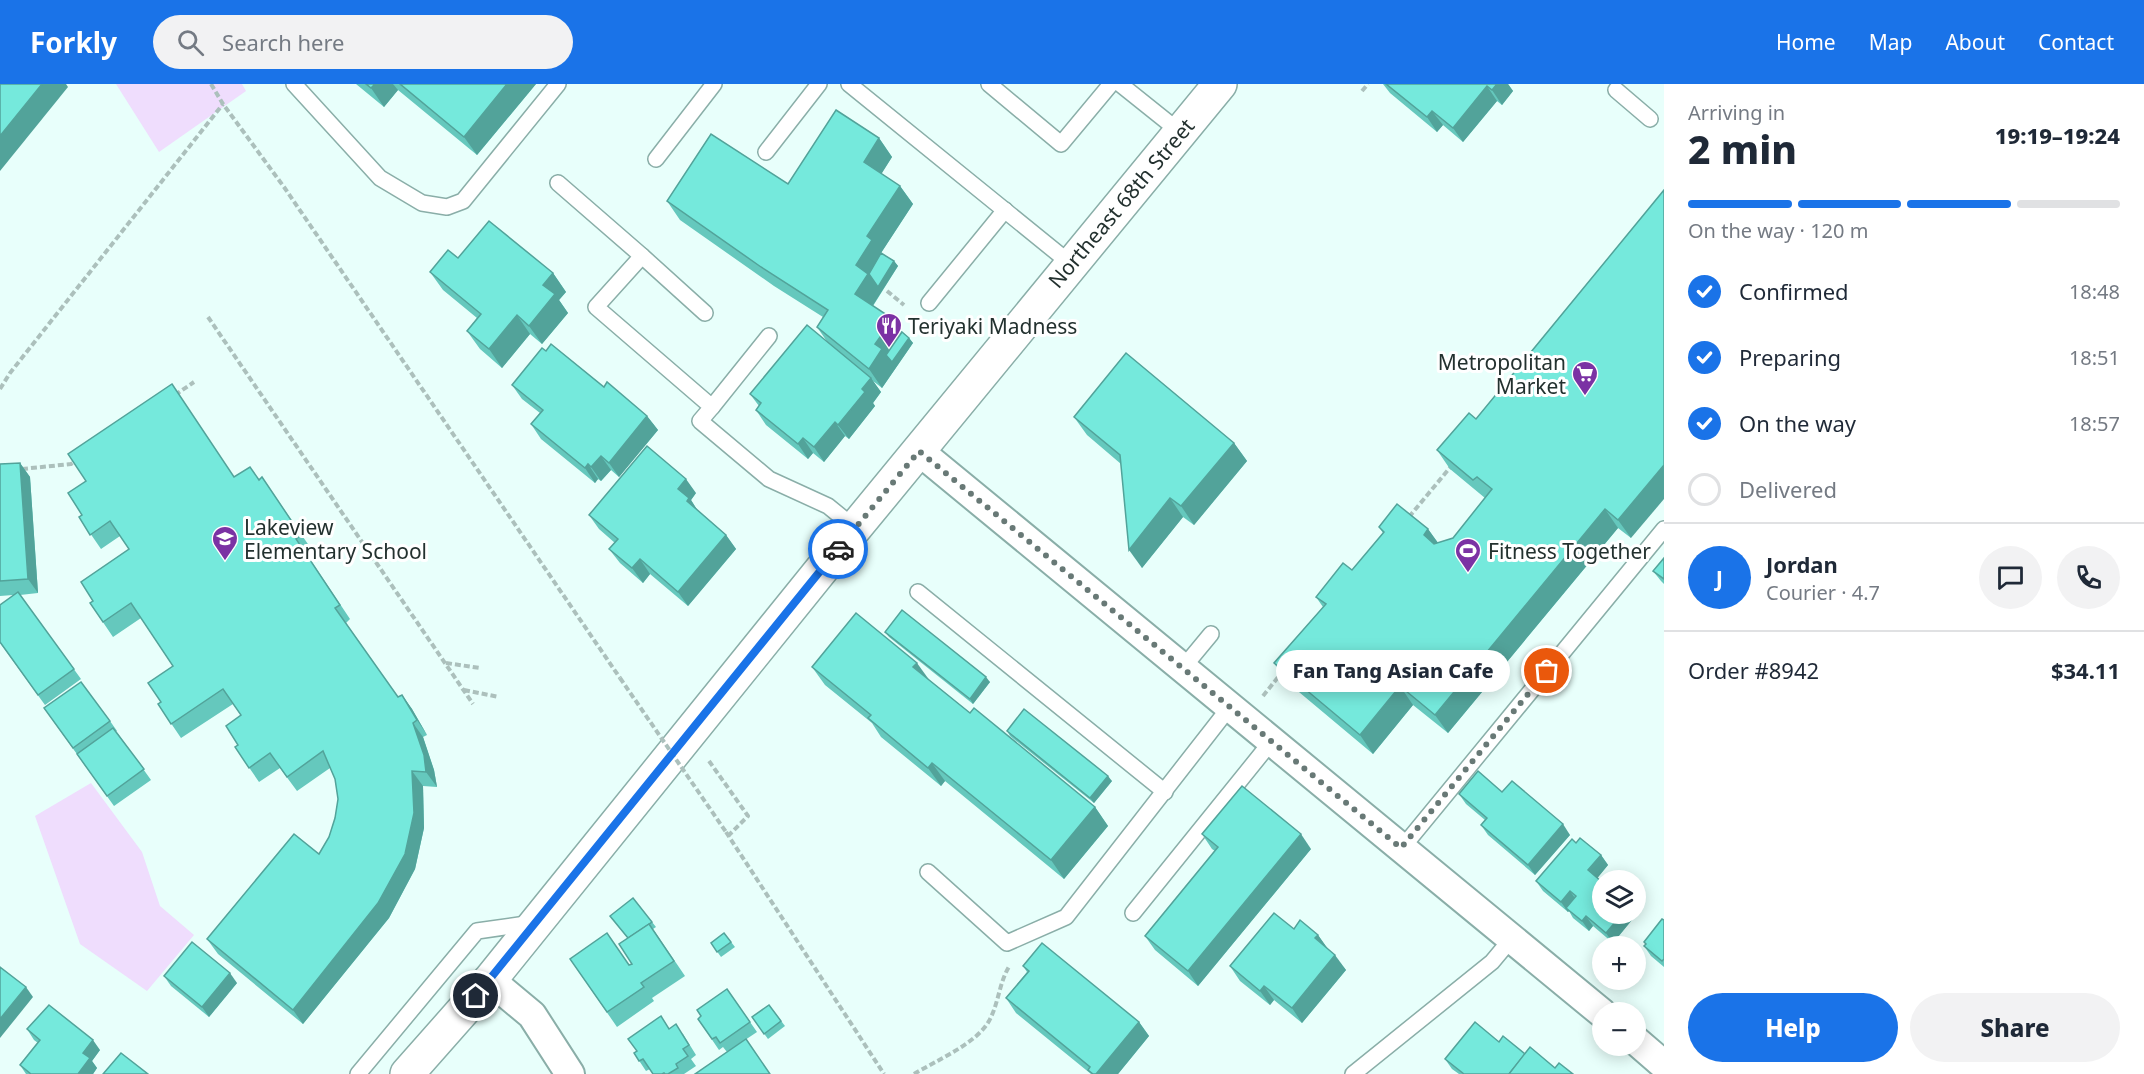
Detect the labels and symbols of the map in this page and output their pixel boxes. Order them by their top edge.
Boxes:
street label: Northeast 68th Street [1042,112,1201,294]
restaurant icon: Teriyaki Madness [874,311,904,349]
place label: Teriyaki Madness [908,312,1077,340]
place label: Metropolitan Market [1438,348,1566,400]
supermarket icon: Metropolitan Market [1570,359,1600,397]
place label: Lakeview Elementary School [244,513,427,565]
courier [808,519,868,579]
school or university icon: Lakeview Elementary School [210,524,240,562]
sports icon: Fitness Together [1453,536,1483,574]
place label: Fitness Together [1488,537,1651,565]
pin [1521,645,1572,696]
callout: Fan Tang Asian Cafe [1277,650,1511,692]
pin [450,970,501,1021]

